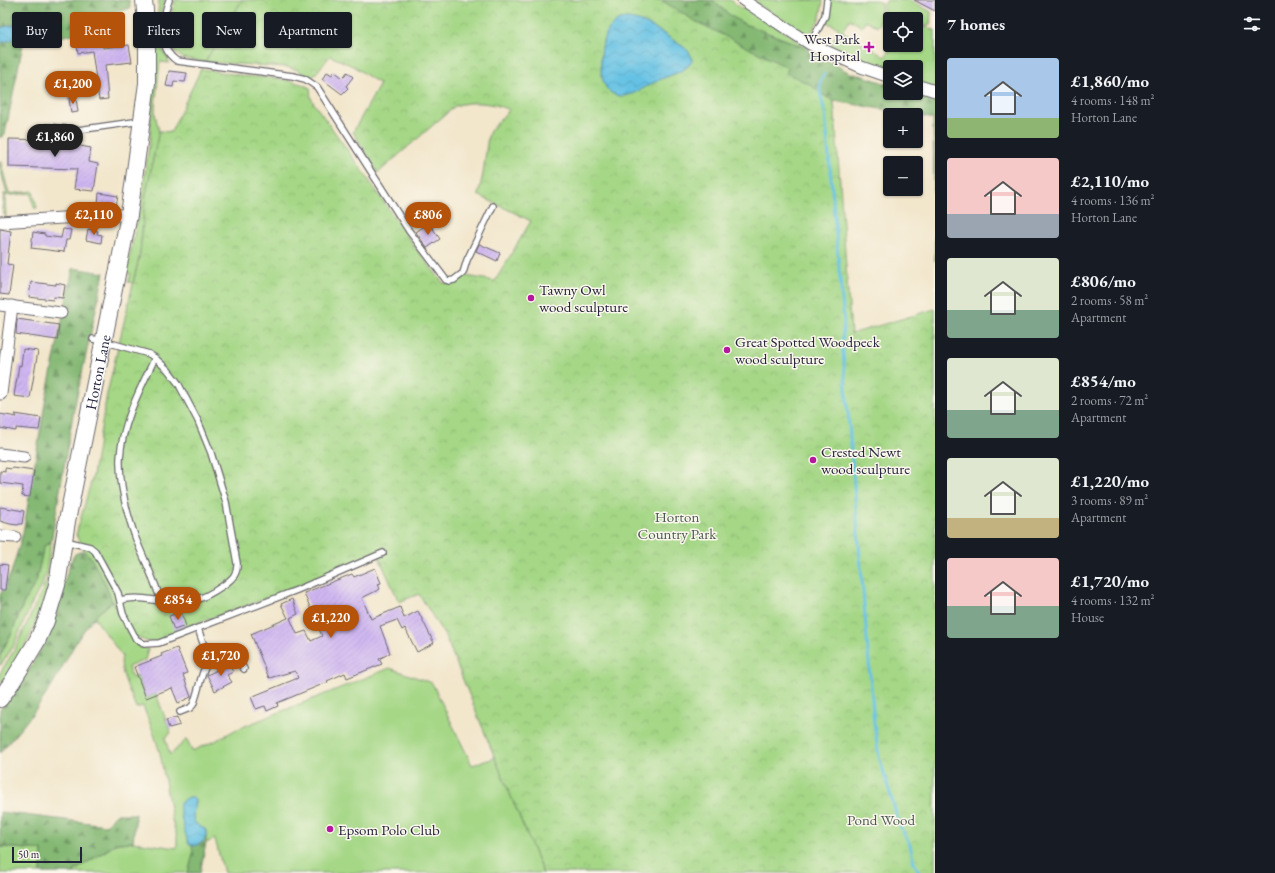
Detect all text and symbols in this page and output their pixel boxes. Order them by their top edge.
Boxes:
chip: Buy [12,12,62,48]
chip: Rent [70,12,125,48]
chip: Filters [133,12,194,48]
chip: New [202,12,256,48]
chip: Apartment [264,12,352,48]
map controls [883,12,923,196]
button: locate [883,12,923,52]
text: 7 homes [947,13,1005,35]
icon: filters [1241,13,1263,35]
place label: West Park Hospital [804,29,861,65]
marker: West Park Hospital [863,41,875,53]
button: layers [883,60,923,100]
text: £1,860/mo [1071,70,1149,92]
pin: £1,200 [40,71,106,105]
icon: home [979,74,1027,122]
text: £1,200 [54,75,92,92]
text: 4 rooms · 148 m² [1071,92,1155,109]
button: + [883,108,923,148]
text: Horton Lane [1071,109,1137,126]
pin: £1,860 [22,124,88,158]
text: £1,860 [36,128,74,145]
button: − [883,156,923,196]
text: £2,110/mo [1071,170,1149,192]
icon: home [979,174,1027,222]
text: 4 rooms · 136 m² [1071,192,1155,209]
pin: £2,110 [61,202,127,236]
pin: £806 [404,202,452,236]
text: £2,110 [75,206,113,223]
text: £806 [414,206,442,223]
text: Horton Lane [1071,209,1137,226]
text: £806/mo [1071,270,1136,292]
icon: home [979,274,1027,322]
place label: Tawny Owl wood sculpture [539,280,628,316]
text: 2 rooms · 58 m² [1071,292,1148,309]
marker: Tawny Owl wood sculpture [526,293,536,303]
text: Apartment [1071,309,1126,326]
place label: Great Spotted Woodpeck wood sculpture [735,332,881,368]
street label: Horton Lane [80,333,114,411]
marker: Great Spotted Woodpeck wood sculpture [722,345,732,355]
text: £854/mo [1071,370,1136,392]
icon: home [979,374,1027,422]
text: 2 rooms · 72 m² [1071,392,1148,409]
text: Apartment [1071,409,1126,426]
place label: Crested Newt wood sculpture [821,442,910,478]
marker: Crested Newt wood sculpture [808,455,818,465]
text: £1,220/mo [1071,470,1149,492]
icon: home [979,474,1027,522]
text: 3 rooms · 89 m² [1071,492,1148,509]
park label: Horton Country Park [638,507,717,543]
text: Apartment [1071,509,1126,526]
text: £1,720/mo [1071,570,1149,592]
icon: home [979,574,1027,622]
pin: £854 [154,587,202,621]
text: £854 [164,591,192,608]
text: 4 rooms · 132 m² [1071,592,1155,609]
pin: £1,220 [298,605,364,639]
text: £1,220 [312,609,350,626]
text: House [1071,609,1104,626]
pin: £1,720 [188,643,254,677]
text: £1,720 [202,647,240,664]
park label: Pond Wood [847,810,915,829]
place label: Epsom Polo Club [338,820,440,839]
marker: Epsom Polo Club [325,824,335,834]
scale bar [12,845,82,864]
text: 50 m [18,847,39,861]

